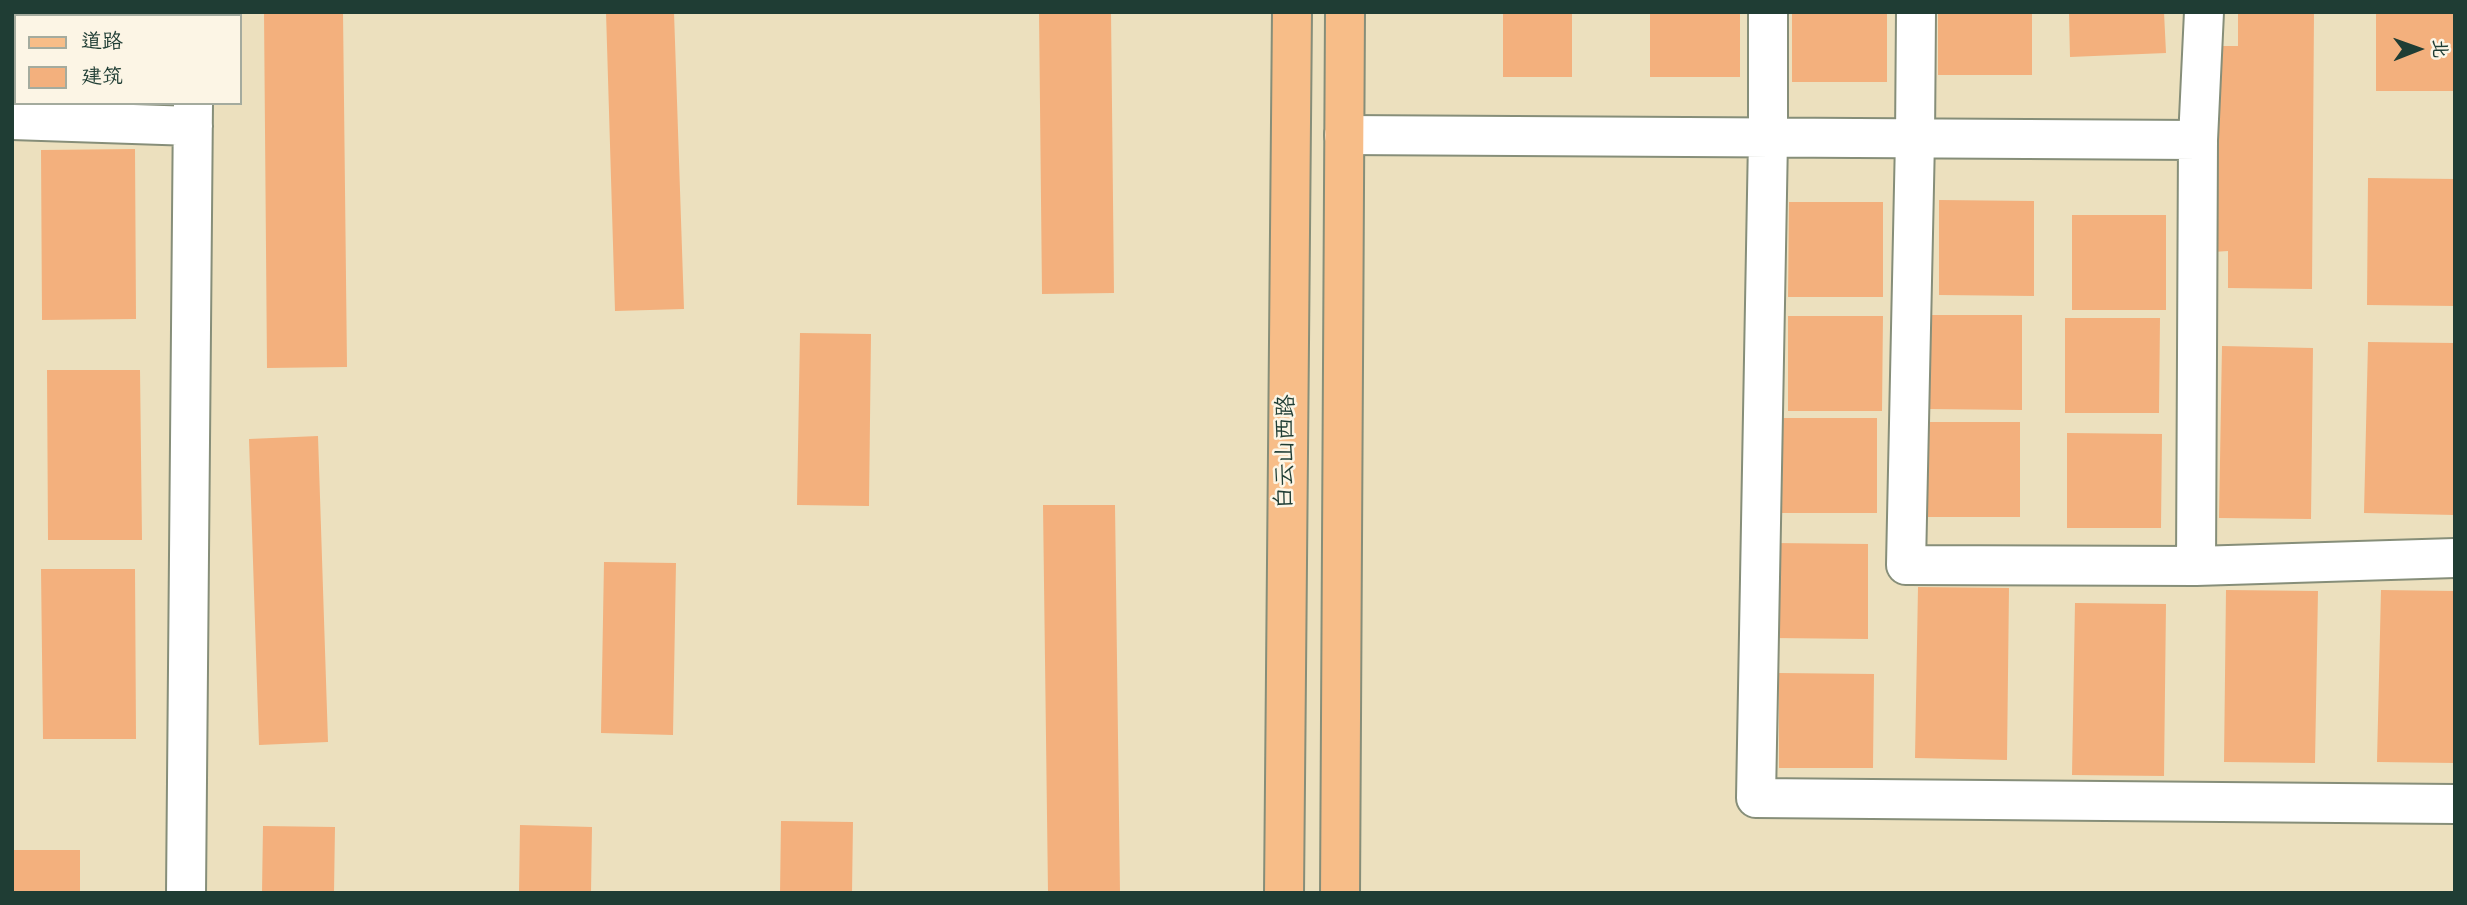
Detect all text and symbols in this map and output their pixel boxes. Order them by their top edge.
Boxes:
legend [14,14,242,105]
north arrow [2383,14,2453,84]
text: 道路 [81,26,123,59]
text: 北 [2424,39,2454,58]
text: 建筑 [81,61,123,94]
street label: 白云山西路 [1273,394,1303,510]

